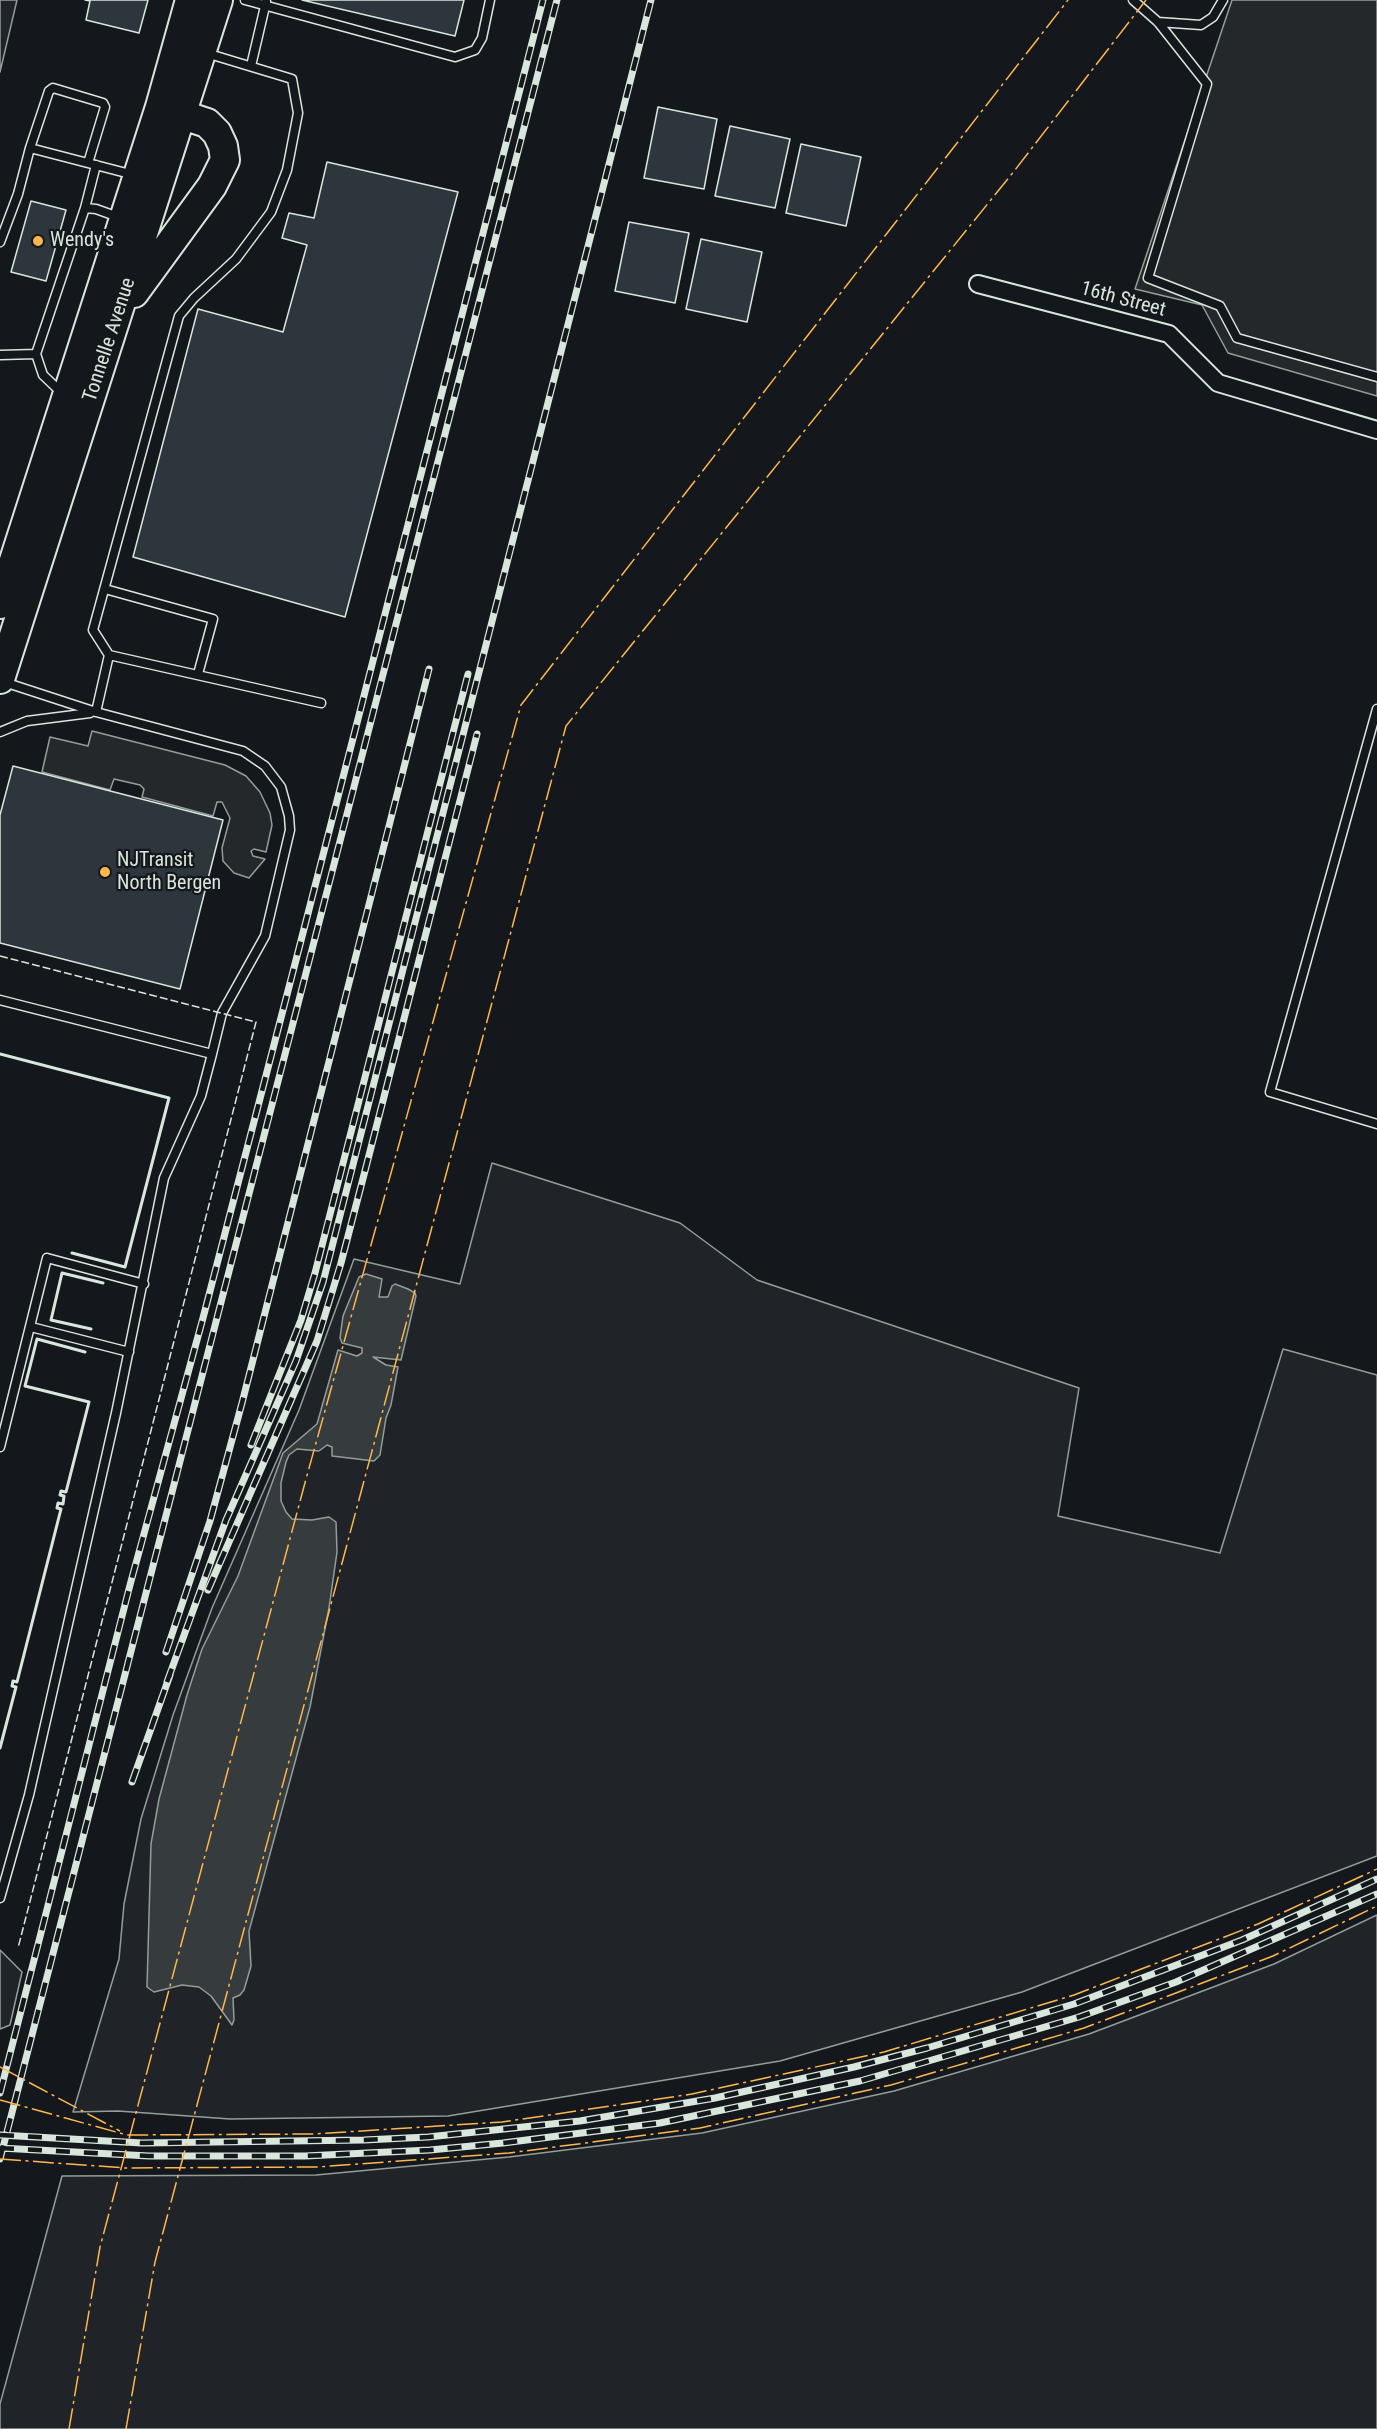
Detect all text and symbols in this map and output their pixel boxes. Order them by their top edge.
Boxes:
place label: Wendy's [50,229,114,253]
marker: Wendy's [31,234,45,248]
street label: Tonnelle Avenue [79,275,141,405]
street label: 16th Street [1078,277,1168,323]
place label: NJTransit North Bergen [117,849,221,896]
marker: NJTransit North Bergen [98,865,112,879]

